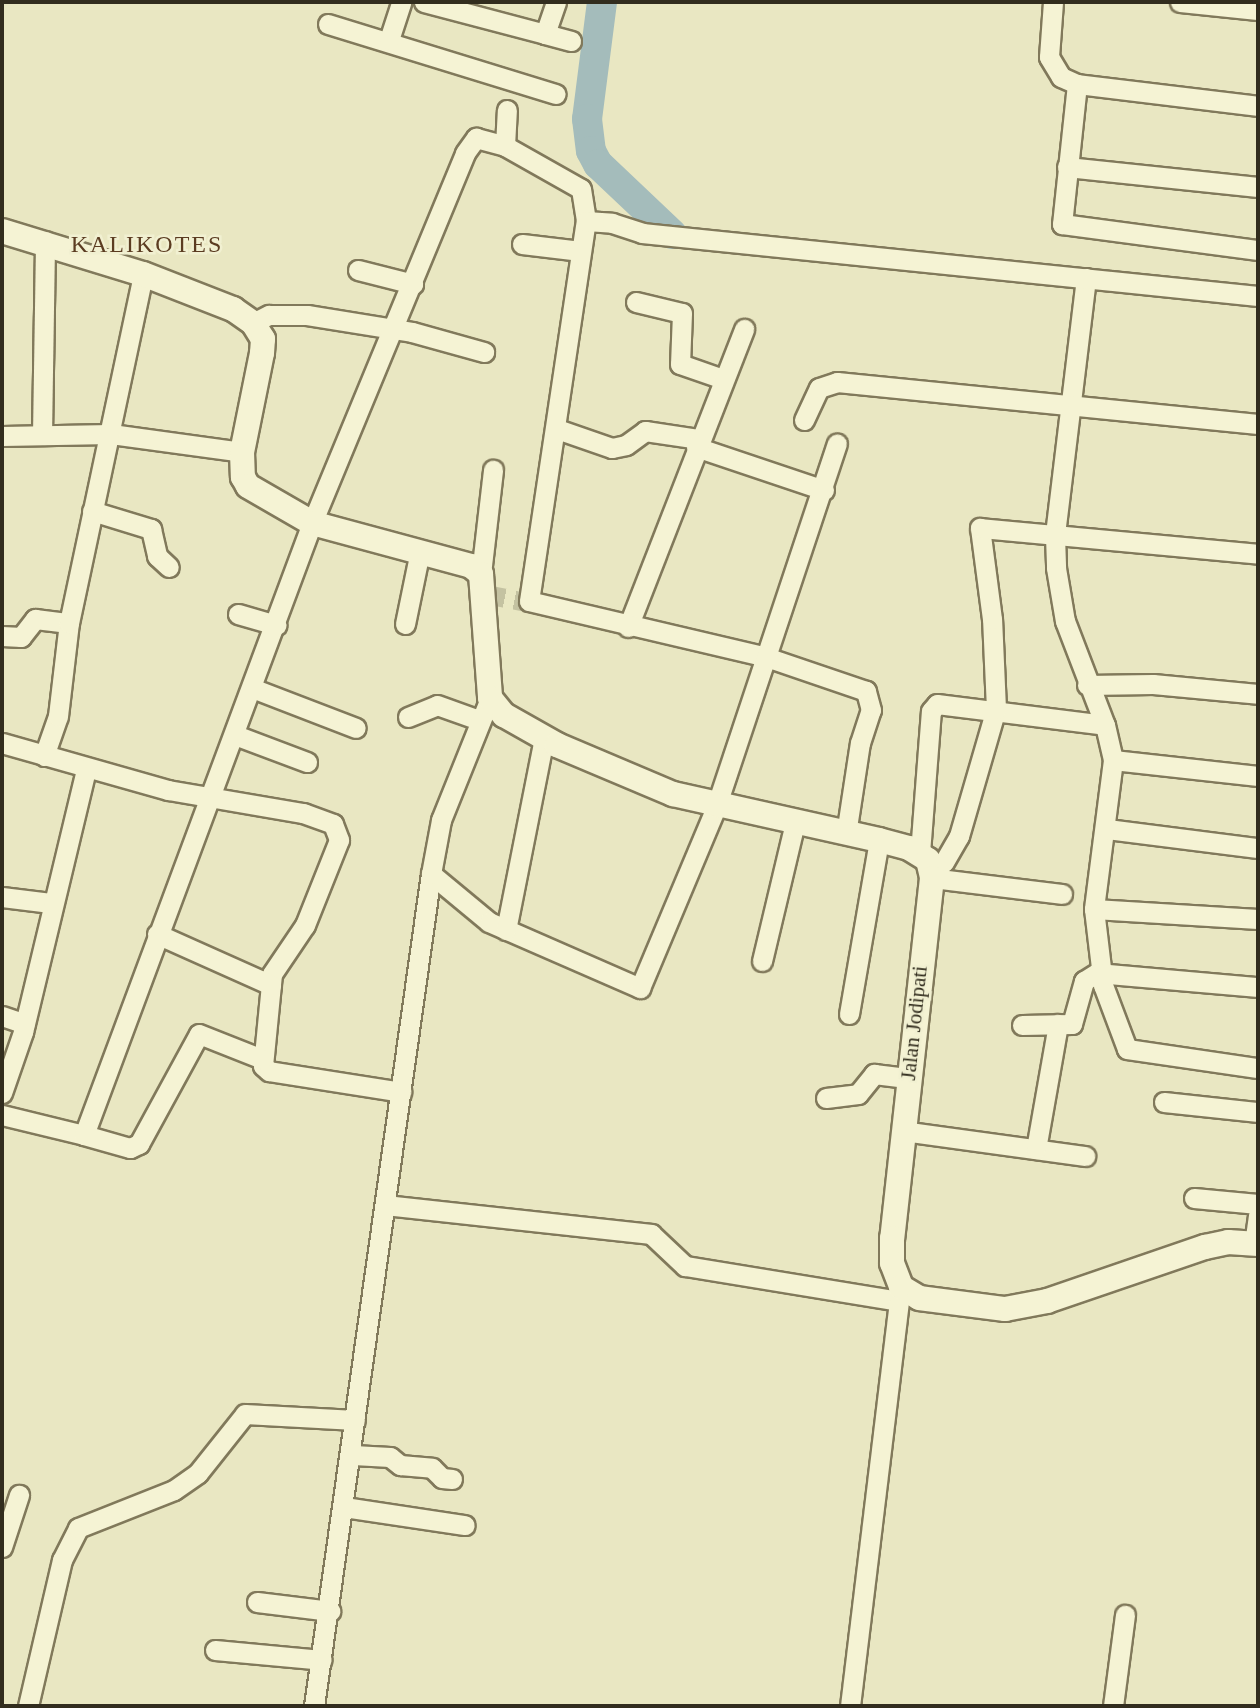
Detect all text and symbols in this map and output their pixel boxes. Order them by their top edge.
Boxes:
district label: KALIKOTES [72,231,222,259]
street label: Jalan Jodipati [895,965,933,1081]

